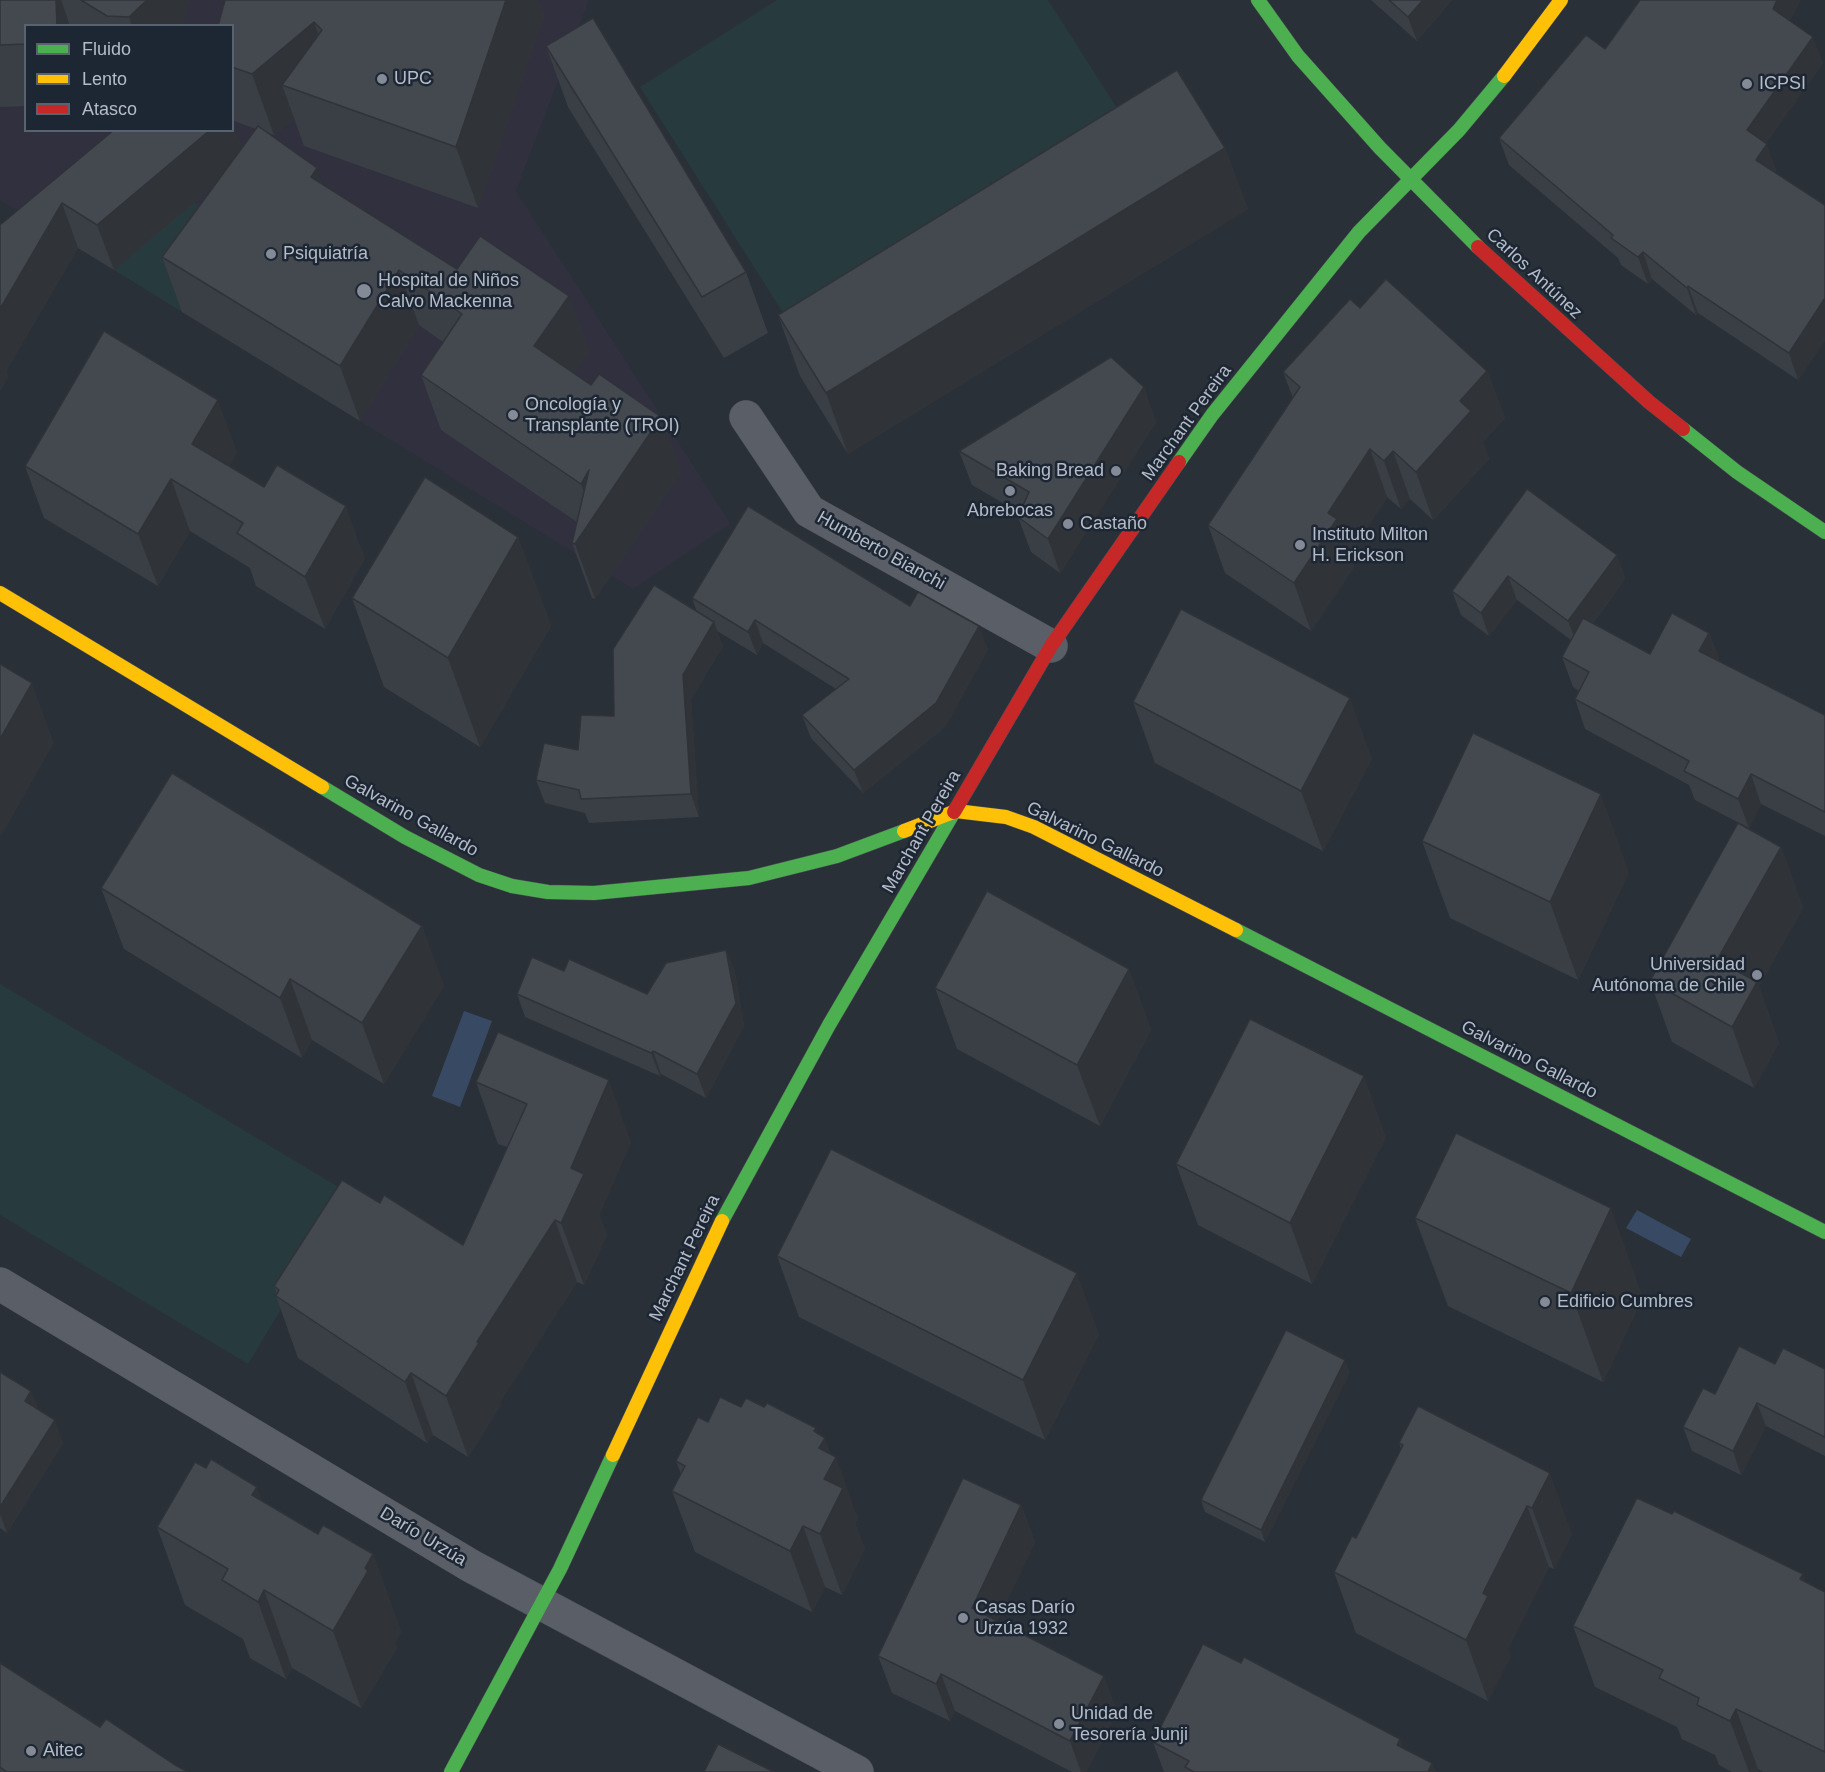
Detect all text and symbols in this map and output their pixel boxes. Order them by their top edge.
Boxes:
legend [24,24,234,132]
text: Fluido [82,39,131,59]
place label: UPC [394,68,432,90]
text: Lento [82,69,127,89]
marker: UPC [375,72,389,86]
place label: ICPSI [1759,73,1806,95]
marker: ICPSI [1740,77,1754,91]
text: Atasco [82,99,137,119]
street label: Carlos Antúnez [1482,224,1586,324]
place label: Psiquiatría [283,243,368,265]
marker: Psiquiatría [264,247,278,261]
place label: Hospital de Niños Calvo Mackenna [378,270,519,312]
marker: Hospital de Niños Calvo Mackenna [355,282,373,300]
street label: Marchant Pereira [1138,361,1236,485]
place label: Oncología y Transplante (TROI) [525,394,679,436]
marker: Oncología y Transplante (TROI) [506,408,520,422]
place label: Baking Bread [996,460,1104,482]
marker: Baking Bread [1109,464,1123,478]
marker: Abrebocas [1003,484,1017,498]
place label: Abrebocas [967,500,1053,522]
street label: Humberto Bianchi [813,507,949,595]
place label: Castaño [1080,513,1147,535]
marker: Castaño [1061,517,1075,531]
place label: Instituto Milton H. Erickson [1312,524,1428,566]
marker: Instituto Milton H. Erickson [1293,538,1307,552]
street label: Marchant Pereira [878,767,966,897]
street label: Galvarino Gallardo [340,770,482,862]
street label: Galvarino Gallardo [1023,797,1167,883]
place label: Universidad Autónoma de Chile [1592,954,1745,996]
marker: Universidad Autónoma de Chile [1750,968,1764,982]
street label: Galvarino Gallardo [1457,1016,1601,1104]
street label: Marchant Pereira [645,1191,725,1325]
place label: Edificio Cumbres [1557,1291,1693,1313]
marker: Edificio Cumbres [1538,1295,1552,1309]
street label: Darío Urzúa [376,1503,470,1571]
place label: Casas Darío Urzúa 1932 [975,1597,1075,1640]
marker: Casas Darío Urzúa 1932 [956,1611,970,1625]
place label: Unidad de Tesorería Junji [1071,1703,1188,1746]
marker: Unidad de Tesorería Junji [1052,1717,1066,1731]
place label: Aitec [43,1740,83,1762]
marker: Aitec [24,1744,38,1758]

